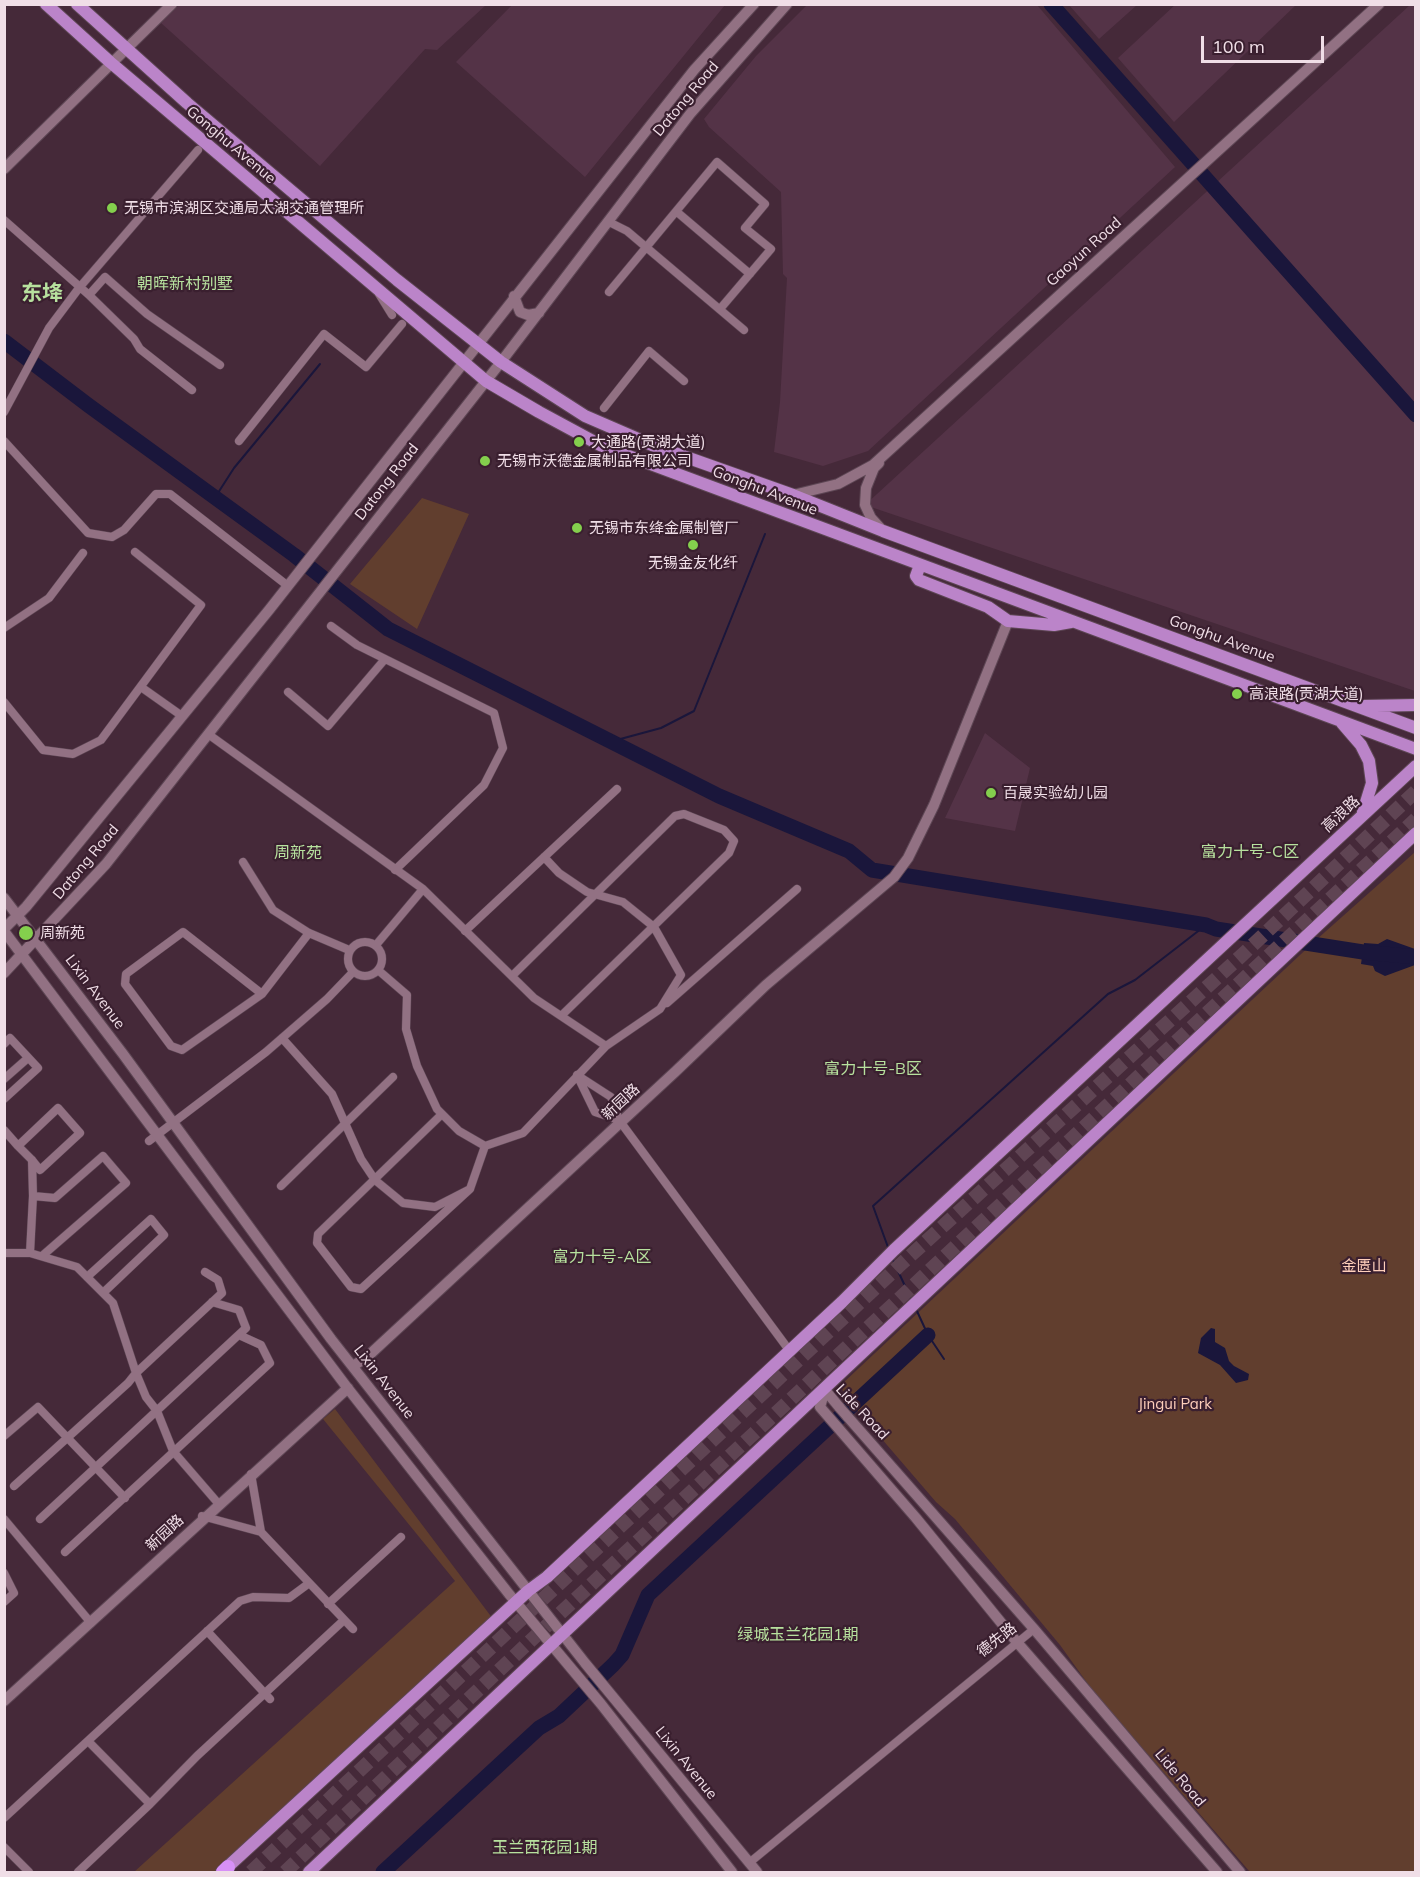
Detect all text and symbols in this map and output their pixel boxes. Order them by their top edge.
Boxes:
scale bar [1204,24,1327,62]
text: 100 m [1212,35,1265,58]
street label: Datong Road [649,58,723,140]
street label: Gonghu Avenue [183,102,279,188]
place label: 无锡市滨湖区交通局太湖交通管理所 [124,199,364,217]
marker: 无锡市滨湖区交通局太湖交通管理所 [105,201,119,215]
street label: Gaoyun Road [1043,214,1125,290]
district label: 朝晖新村别墅 [137,274,233,294]
district label: 东鿍 [21,281,63,307]
place label: 大通路(贡湖大道) [591,433,706,451]
marker: 大通路(贡湖大道) [572,435,586,449]
street label: Datong Road [351,440,423,524]
place label: 无锡市沃德金属制品有限公司 [497,452,692,470]
marker: 无锡市沃德金属制品有限公司 [478,454,492,468]
street label: Gonghu Avenue [710,463,820,519]
place label: 无锡市东绛金属制管厂 [589,519,739,537]
marker: 无锡市东绛金属制管厂 [570,521,584,535]
marker: 无锡金友化纤 [686,538,700,552]
place label: 无锡金友化纤 [648,554,738,572]
street label: Gonghu Avenue [1167,612,1277,666]
place label: 高浪路(贡湖大道) [1249,685,1364,703]
marker: 高浪路(贡湖大道) [1230,687,1244,701]
place label: 百晟实验幼儿园 [1003,784,1108,802]
marker: 百晟实验幼儿园 [984,786,998,800]
street label: 高浪路 [1318,792,1364,836]
street label: Datong Road [49,821,123,903]
district label: 富力十号-C区 [1201,842,1299,862]
district label: 周新苑 [274,843,322,863]
marker: 周新苑 [17,924,35,942]
place label: 周新苑 [40,924,85,942]
street label: Lixin Avenue [61,951,129,1033]
district label: 富力十号-B区 [824,1059,922,1079]
street label: 新园路 [598,1080,644,1124]
district label: 富力十号-A区 [553,1247,651,1267]
park label: 金匮山 [1342,1257,1386,1275]
street label: Lixin Avenue [350,1342,418,1422]
street label: Lide Road [832,1380,892,1444]
park label: Jingui Park [1138,1395,1212,1413]
street label: 新园路 [142,1511,188,1555]
street label: 德先路 [974,1619,1020,1661]
district label: 绿城玉兰花园1期 [737,1625,859,1645]
street label: Lixin Avenue [651,1723,721,1803]
street label: Lide Road [1151,1746,1209,1810]
district label: 玉兰西花园1期 [492,1838,598,1858]

